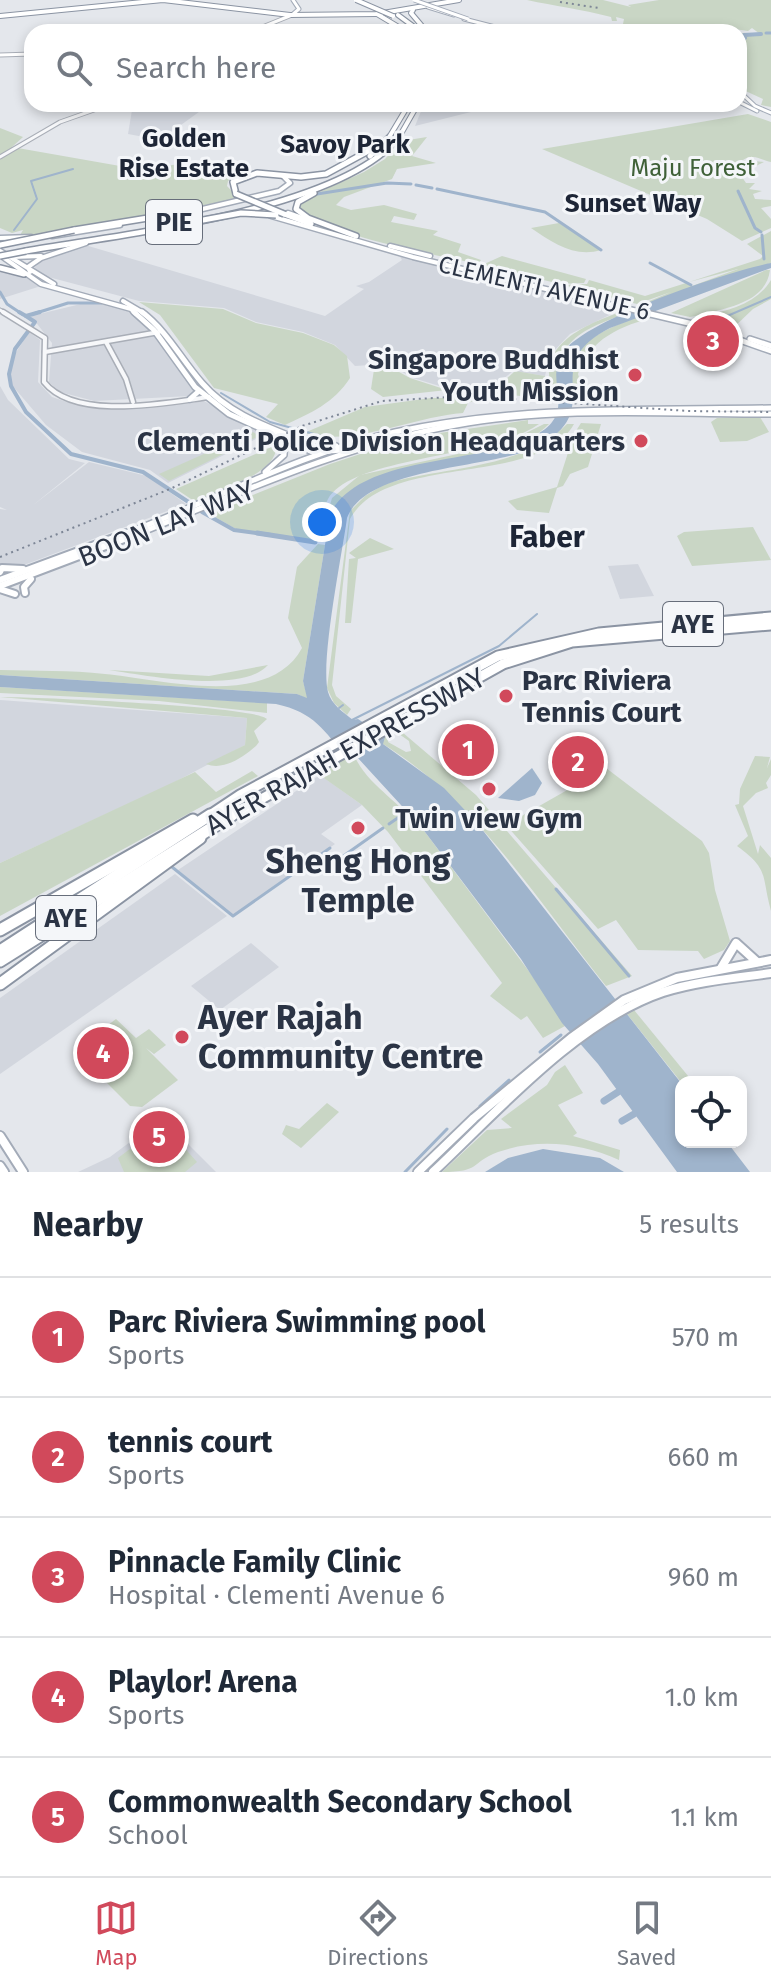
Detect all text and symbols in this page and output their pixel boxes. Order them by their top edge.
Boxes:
search box [24,24,747,112]
icon: search [52,46,96,90]
text: Search here [116,50,276,86]
district label: Golden Rise Estate [119,123,249,184]
district label: Savoy Park [280,129,411,160]
park label: Maju Forest [631,154,756,182]
district label: Sunset Way [565,188,702,219]
road number: PIE [146,200,202,244]
street label: CLEMENTI AVENUE 6 [436,250,652,326]
pin: 3 [687,311,739,371]
place label: Singapore Buddhist Youth Mission [368,343,620,408]
marker: Singapore Buddhist Youth Mission [626,366,644,384]
place label: Clementi Police Division Headquarters [137,425,625,458]
marker: Clementi Police Division Headquarters [632,432,650,450]
street label: BOON LAY WAY [73,473,260,574]
your location [302,502,342,542]
district label: Faber [509,519,586,555]
road number: AYE [663,602,723,646]
street label: AYER RAJAH EXPRESSWAY [200,660,491,842]
place label: Parc Riviera Tennis Court [522,664,683,729]
marker: Parc Riviera Tennis Court [497,687,515,705]
pin: 1 [442,720,494,780]
pin: 2 [552,732,604,792]
marker: Twin view Gym [480,780,498,798]
place label: Twin view Gym [395,802,583,835]
marker: Sheng Hong Temple [349,819,367,837]
place label: Sheng Hong Temple [265,841,451,921]
road number: AYE [36,896,96,940]
place label: Ayer Rajah Community Centre [197,997,483,1077]
pin: 4 [77,1023,129,1083]
marker: Ayer Rajah Community Centre [173,1028,191,1046]
map controls [675,1076,747,1148]
button: locate [675,1076,747,1148]
pin: 5 [133,1107,185,1167]
text: Nearby [32,1204,143,1245]
text: 5 results [639,1209,739,1240]
text: Parc Riviera Swimming pool [108,1304,485,1340]
text: 1 [52,1322,64,1353]
text: 570 m [672,1322,739,1353]
text: Sports [108,1340,184,1371]
text: tennis court [108,1424,272,1460]
text: 2 [51,1442,65,1473]
text: 660 m [668,1442,739,1473]
text: Sports [108,1460,184,1491]
text: Pinnacle Family Clinic [108,1544,401,1580]
text: 3 [51,1562,65,1593]
text: 960 m [668,1562,739,1593]
text: Hospital · Clementi Avenue 6 [108,1580,445,1611]
text: Playlor! Arena [108,1664,298,1700]
text: 4 [51,1682,65,1713]
text: 1.0 km [665,1682,739,1713]
text: Sports [108,1700,184,1731]
text: Commonwealth Secondary School [108,1784,572,1820]
text: 5 [51,1802,65,1833]
text: 1.1 km [670,1802,739,1833]
text: School [108,1820,188,1851]
tab: Map [94,1896,138,1971]
tab: Directions [327,1896,428,1971]
tab: Saved [617,1896,677,1971]

